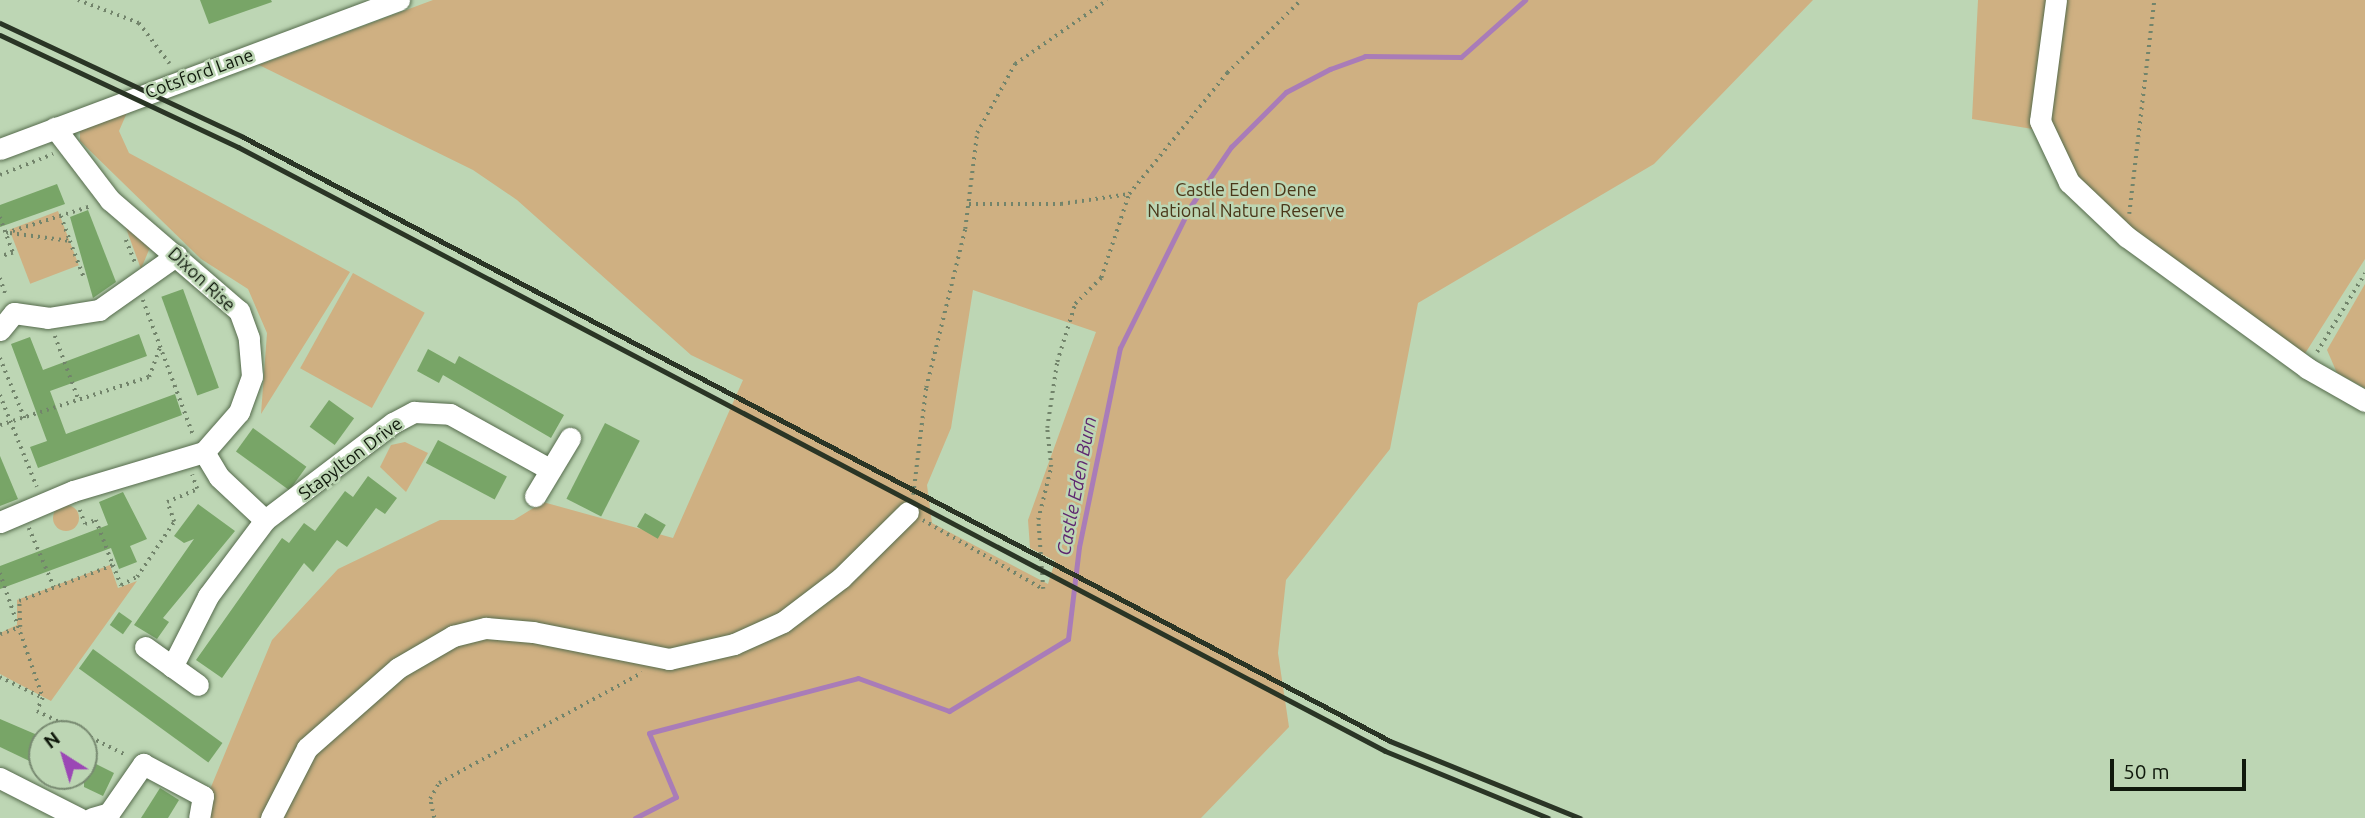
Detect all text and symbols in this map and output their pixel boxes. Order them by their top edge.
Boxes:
street label: Cotsford Lane [142,43,256,103]
park label: Castle Eden Dene National Nature Reserve [1147,179,1345,222]
street label: Dixon Rise [164,242,240,316]
street label: Stapylton Drive [294,412,406,504]
water label: Castle Eden Burn [1052,414,1102,558]
north arrow [28,720,98,790]
text: N [39,727,64,753]
scale bar [2113,744,2250,788]
text: 50 m [2123,759,2170,783]

